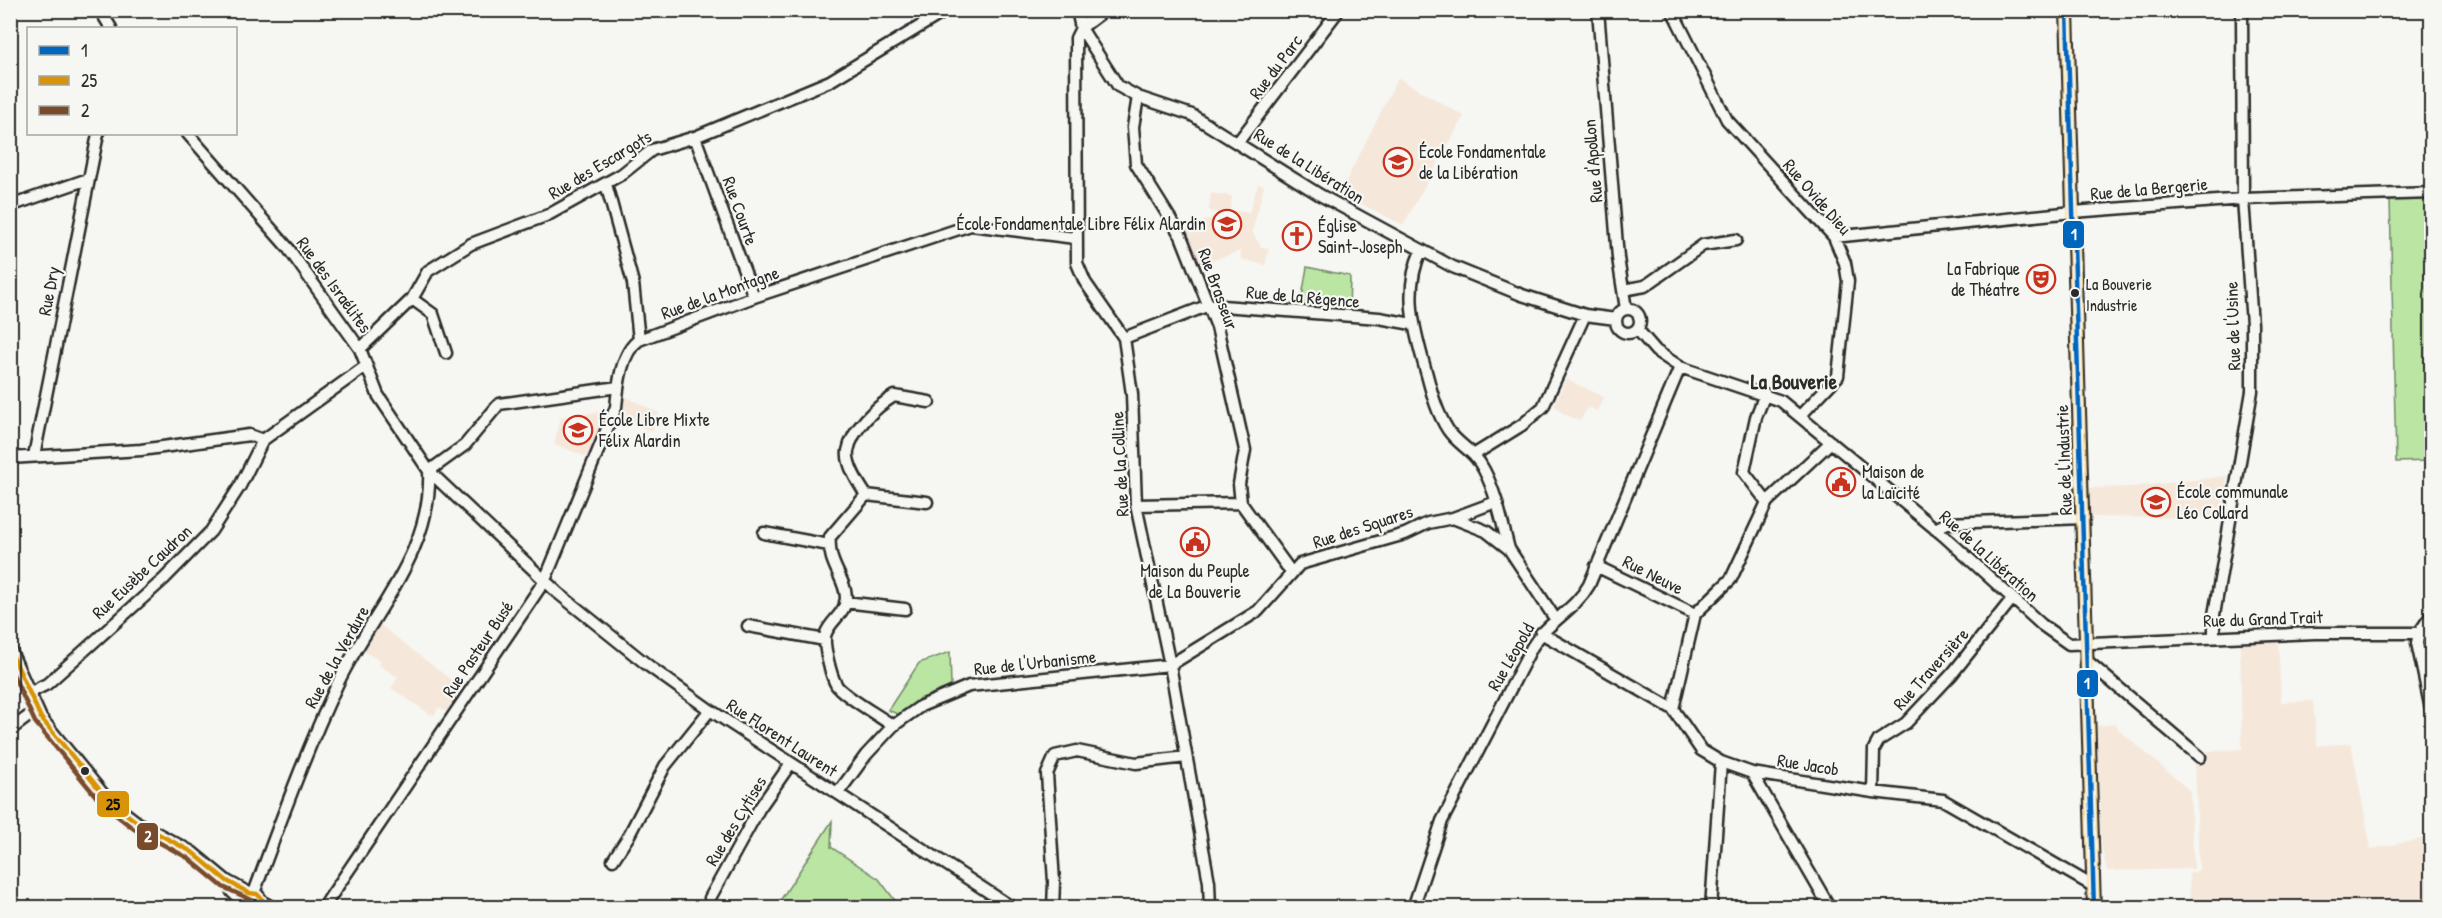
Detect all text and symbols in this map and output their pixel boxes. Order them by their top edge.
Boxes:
legend [27,27,237,135]
street label: Rue du Parc [1243,29,1308,104]
text: 1 [81,38,88,63]
text: 25 [81,68,97,93]
text: 2 [81,98,90,123]
street label: Rue d'Apollon [1576,118,1609,204]
street label: Rue de la Libération [1249,122,1369,210]
street label: Rue des Escargots [544,124,656,205]
place label: École Fondamentale de la Libération [1419,139,1546,185]
school or university icon: École Fondamentale de la Libération [1382,146,1414,178]
street label: Rue Ovide Dieu [1777,153,1857,240]
street label: Rue de la Bergerie [2089,171,2209,206]
street label: Rue Courte [717,173,764,249]
school or university icon: École Fondamentale Libre Félix Alardin [1211,208,1243,240]
place label: École Fondamentale Libre Félix Alardin [957,211,1206,236]
place label: Église Saint-Joseph [1318,213,1403,259]
church icon: Église Saint-Joseph [1281,220,1313,252]
line badge: 1 [2062,220,2085,249]
text: 1 [2071,223,2077,245]
street label: Rue des Israélites [291,232,378,338]
street label: Rue Brasseur [1192,245,1245,333]
place label: La Fabrique de Théatre [1947,256,2020,302]
street label: Rue de la Montagne [657,260,782,325]
theatre icon: La Fabrique de Théatre [2025,263,2057,295]
street label: Rue Dry [31,264,66,318]
place label: La Bouverie Industrie [2086,273,2152,316]
street label: Rue de la Régence [1245,279,1361,314]
street label: Rue de l'Usine [2218,281,2247,371]
marker: La Bouverie Industrie [2069,287,2081,299]
district label: La Bouverie [1751,367,1838,396]
street label: Rue de l'Industrie [2049,404,2078,516]
place label: École Libre Mixte Félix Alardin [598,407,710,453]
street label: Rue de la Colline [1104,411,1135,517]
school or university icon: École Libre Mixte Félix Alardin [562,414,594,446]
place label: Maison de la Laïcité [1862,459,1924,505]
public building icon: Maison de la Laïcité [1825,466,1857,498]
place label: École communale Léo Collard [2177,479,2288,525]
school or university icon: École communale Léo Collard [2140,486,2172,518]
street label: Rue des Squares [1310,499,1416,554]
street label: Rue de la Libération [1934,504,2044,607]
street label: Rue Eusèbe Caudron [86,519,197,624]
public building icon: Maison du Peuple de La Bouverie [1179,526,1211,558]
street label: Rue Neuve [1619,549,1688,600]
place label: Maison du Peuple de La Bouverie [1140,558,1250,604]
street label: Rue Pasteur Busé [436,596,519,702]
street label: Rue de la Verdure [298,601,375,712]
street label: Rue du Grand Trait [2203,604,2324,633]
street label: Rue Léopold [1481,618,1540,695]
street label: Rue Traversière [1887,622,1974,715]
street label: Rue de l'Urbanisme [973,644,1097,681]
line badge: 1 [2076,669,2099,698]
text: 1 [2084,672,2090,694]
street label: Rue Florent Laurent [722,692,843,783]
street label: Rue Jacob [1775,747,1841,782]
unlabelled marker [79,765,91,777]
street label: Rue des Cytises [699,771,772,870]
line badge: 25 [96,790,130,818]
text: 25 [106,793,120,815]
line badge: 2 [136,822,159,851]
text: 2 [144,825,152,847]

